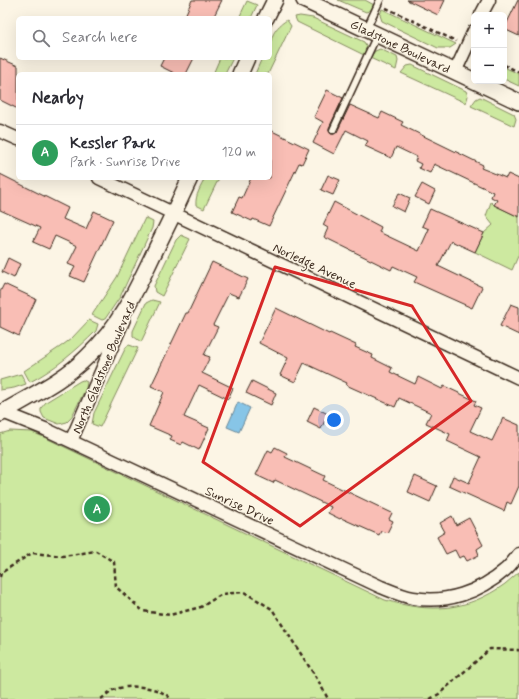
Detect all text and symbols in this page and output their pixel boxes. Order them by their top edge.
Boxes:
map controls [471,12,507,84]
button: + [471,12,507,48]
search box [16,16,272,60]
street label: Gladstone Boulevard [347,16,453,78]
icon: search [30,27,52,49]
text: Search here [62,28,138,48]
button: − [471,48,507,84]
text: Nearby [32,87,84,109]
text: Kessler Park [70,134,155,154]
text: A [41,144,49,161]
text: 120 m [222,144,256,161]
text: Park · Sunrise Drive [70,154,180,171]
street label: Norledge Avenue [269,240,359,295]
street label: North Gladstone Boulevard [69,299,140,436]
your location [324,410,344,430]
street label: Sunrise Drive [202,483,277,530]
pin: A [84,494,110,524]

